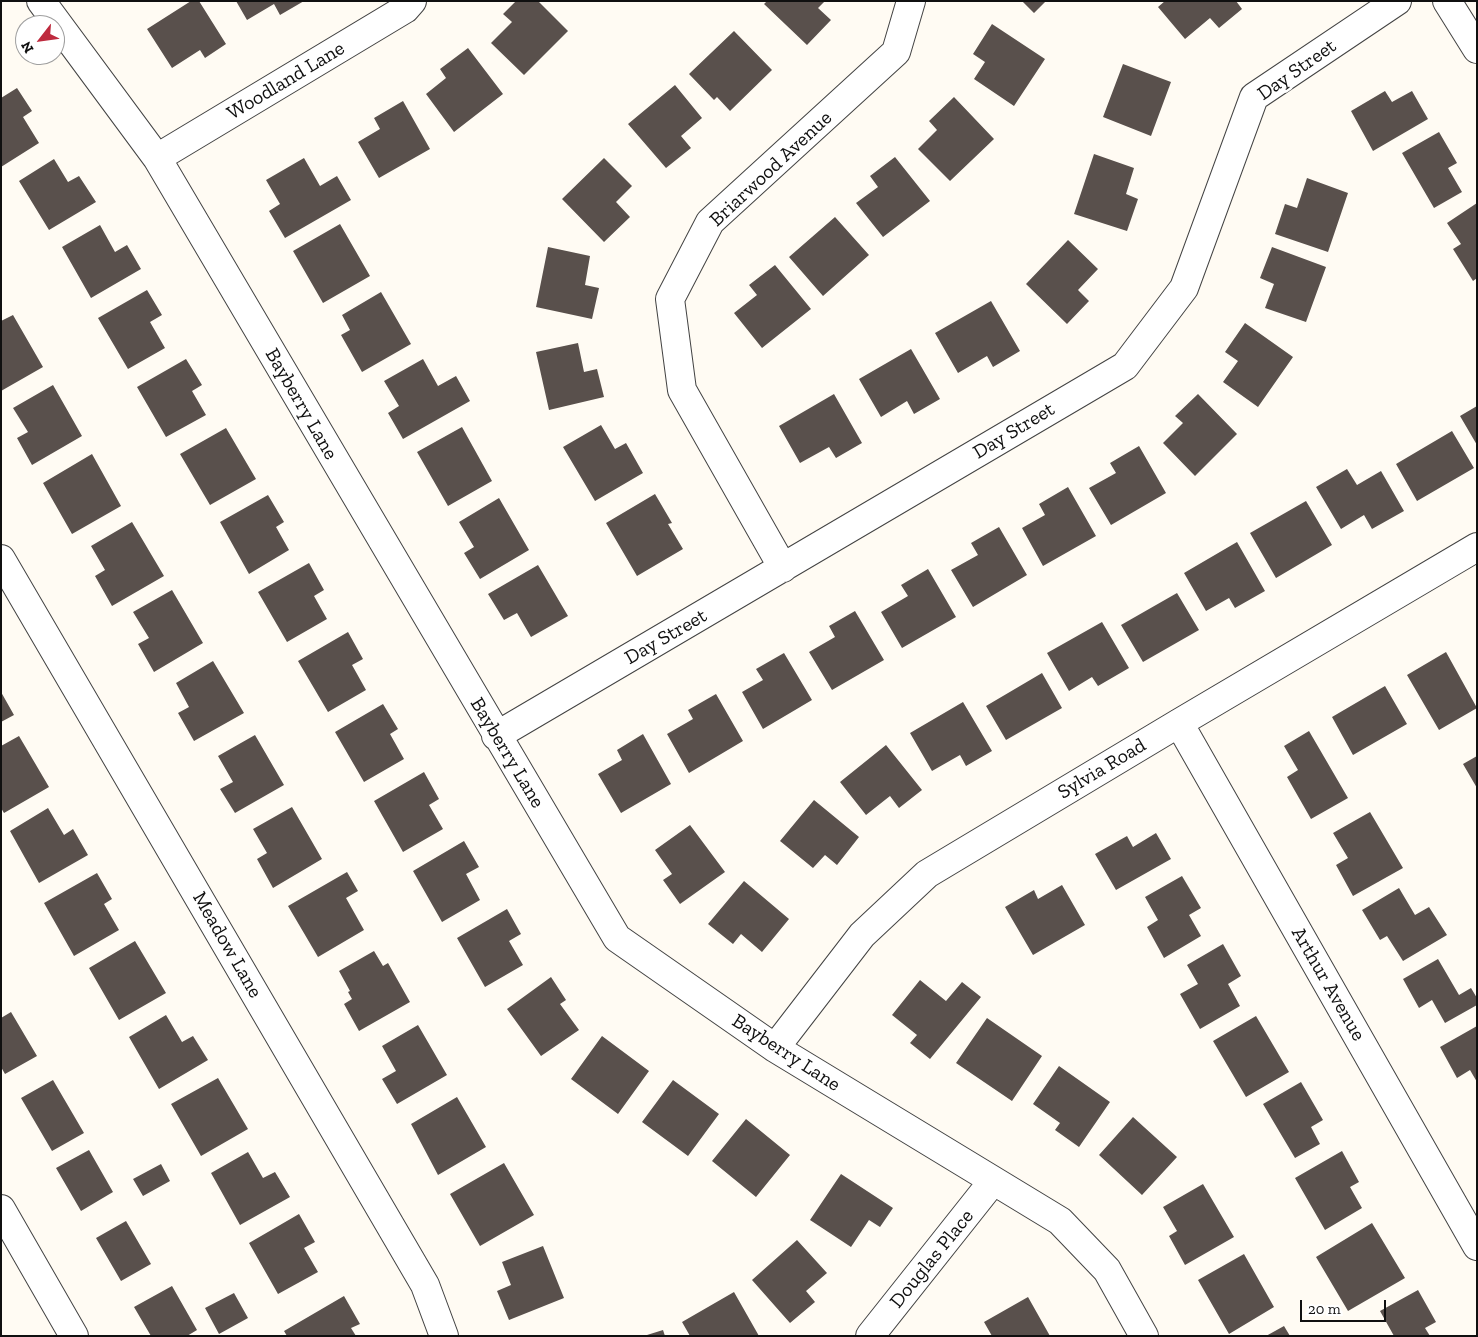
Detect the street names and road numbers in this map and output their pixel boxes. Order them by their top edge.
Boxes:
street label: Day Street [1253,34,1341,106]
street label: Woodland Lane [223,37,349,125]
street label: Briarwood Avenue [705,106,837,232]
street label: Bayberry Lane [259,344,343,464]
street label: Day Street [969,397,1059,465]
street label: Day Street [621,604,711,670]
street label: Bayberry Lane [465,693,549,813]
street label: Sylvia Road [1054,733,1150,805]
street label: Meadow Lane [187,888,267,1002]
street label: Arthur Avenue [1286,923,1370,1045]
street label: Bayberry Lane [727,1009,845,1097]
street label: Douglas Place [885,1205,979,1313]

